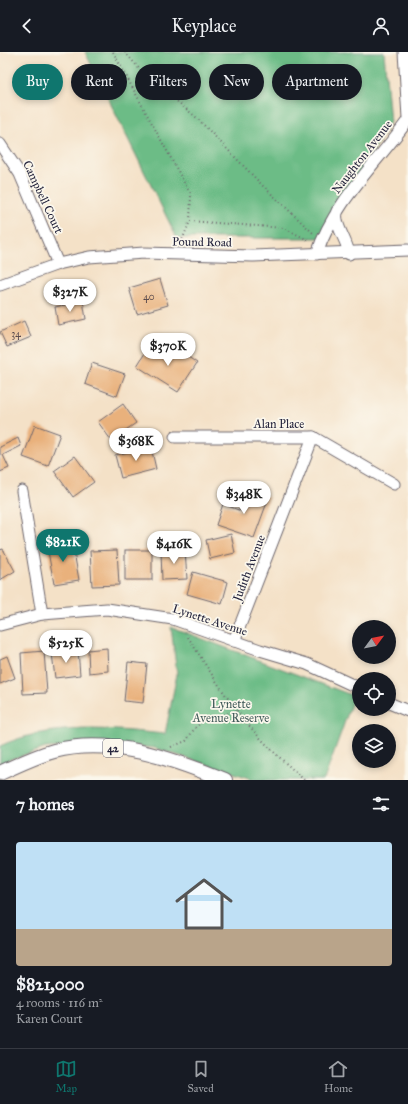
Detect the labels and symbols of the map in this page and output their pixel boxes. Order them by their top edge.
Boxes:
street label: Naughton Avenue [329,118,396,197]
street label: Campbell Court [20,158,66,236]
street label: Pound Road [172,234,232,250]
pin: $327K [42,279,98,313]
house number: 40 [143,291,155,303]
house number: 34 [11,328,21,340]
pin: $370K [140,333,196,367]
street label: Alan Place [253,417,304,431]
pin: $368K [108,428,164,462]
pin: $348K [216,481,272,515]
pin: $821K [35,529,91,563]
pin: $416K [146,531,202,565]
street label: Judith Avenue [229,533,269,605]
street label: Lynette Avenue [171,601,249,639]
north arrow [352,620,396,664]
pin: $525K [38,630,94,664]
park label: Lynette Avenue Reserve [192,697,269,725]
road number: 42 [103,739,123,757]

